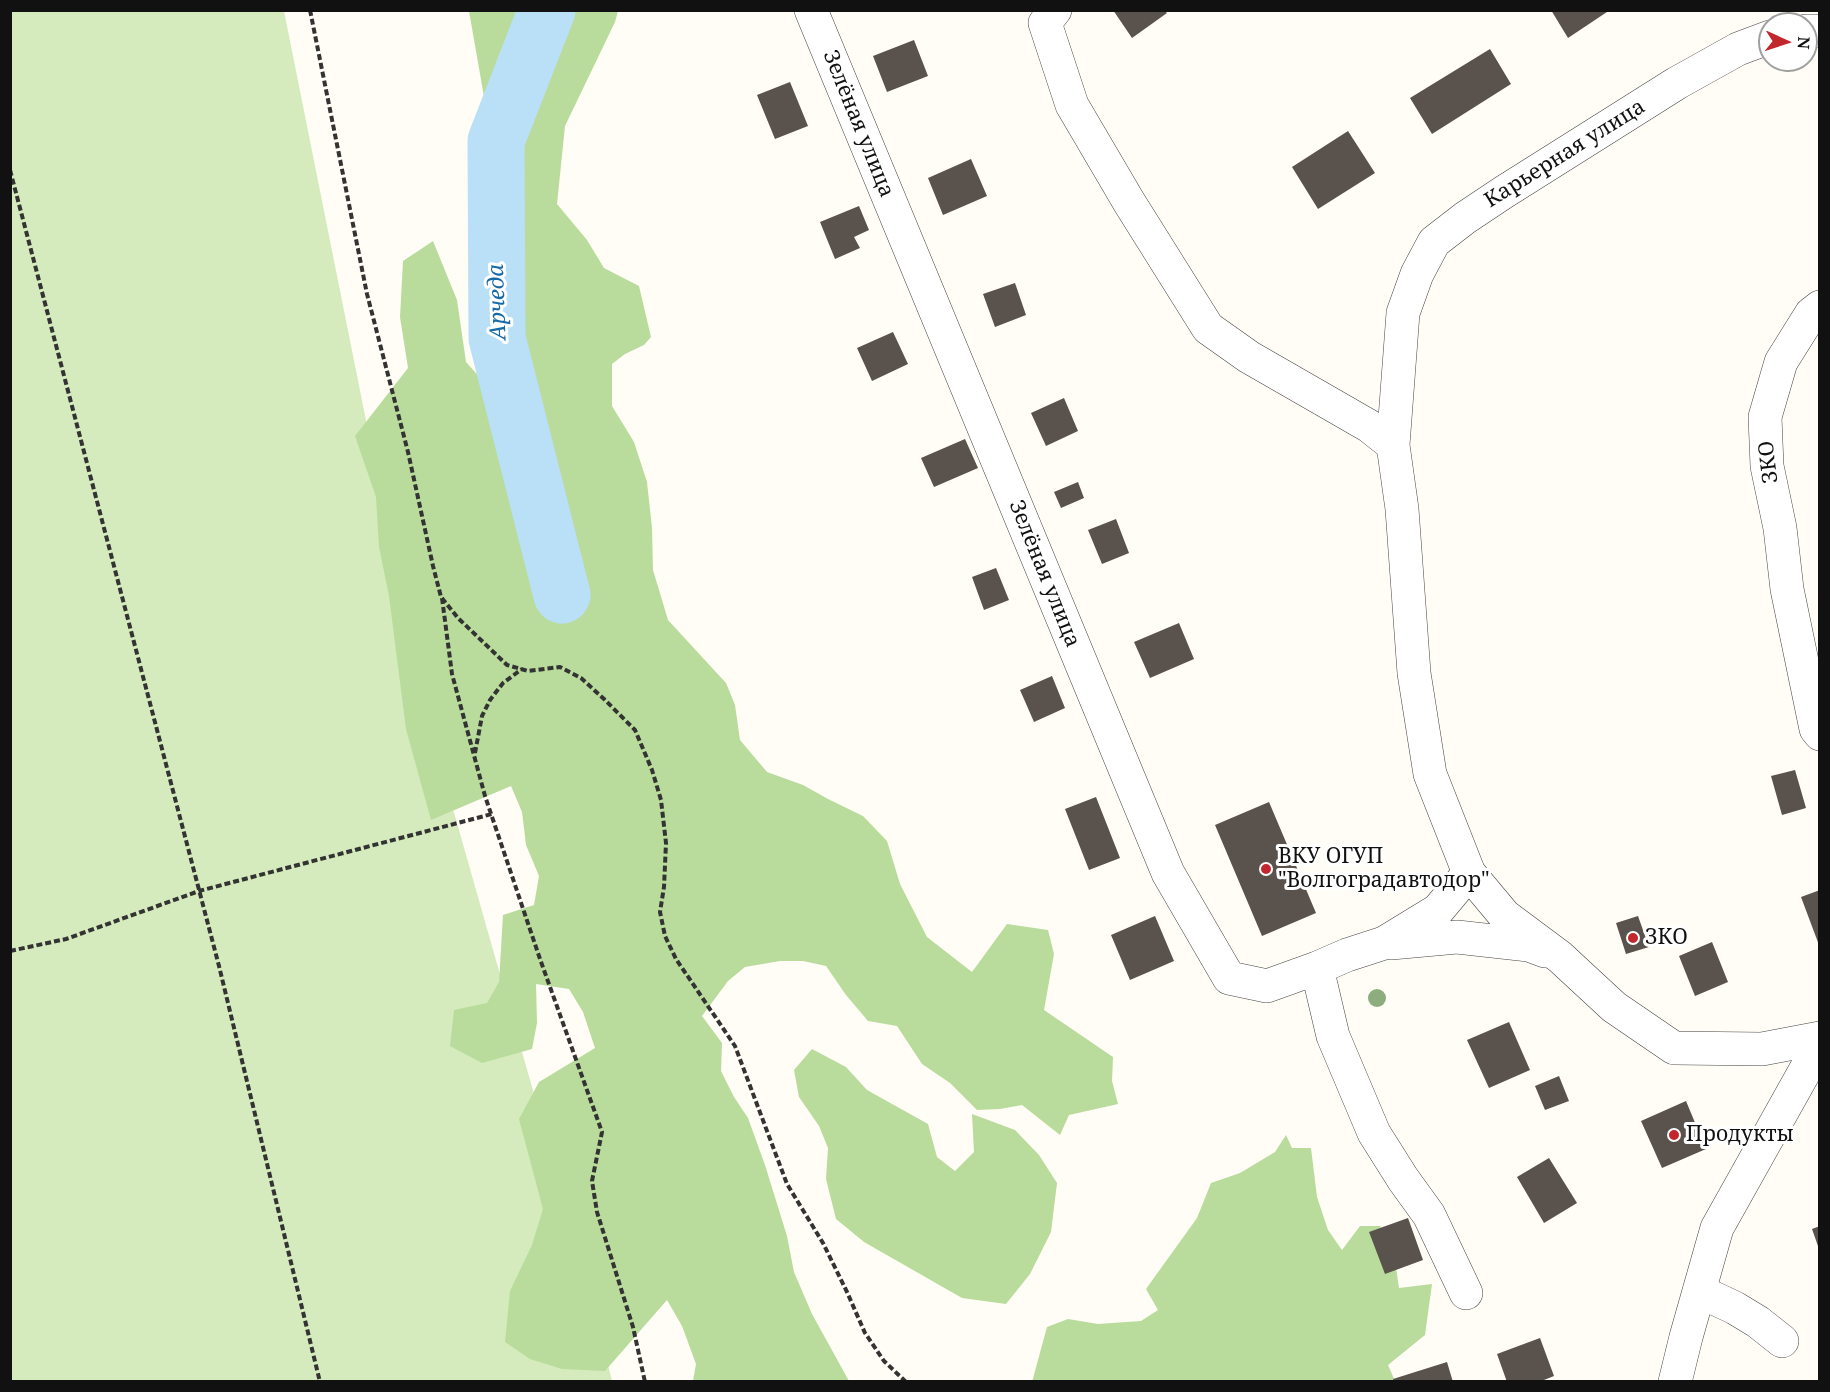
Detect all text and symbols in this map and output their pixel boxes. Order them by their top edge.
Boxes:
north arrow [1758,12,1818,72]
text: N [1793,36,1815,50]
street label: Зелёная улица [817,47,899,201]
street label: Карьерная улица [1480,94,1650,214]
water label: Арчеда [483,264,513,340]
street label: ЗКО [1754,439,1784,485]
street label: Зелёная улица [1003,497,1085,651]
place label: ВКУ ОГУП "Волгоградавтодор" [1278,844,1490,894]
marker: ВКУ ОГУП "Волгоградавтодор" [1259,862,1273,876]
place label: ЗКО [1645,925,1688,951]
marker: ЗКО [1626,931,1640,945]
place label: Продукты [1686,1122,1794,1148]
marker: Продукты [1667,1128,1681,1142]

